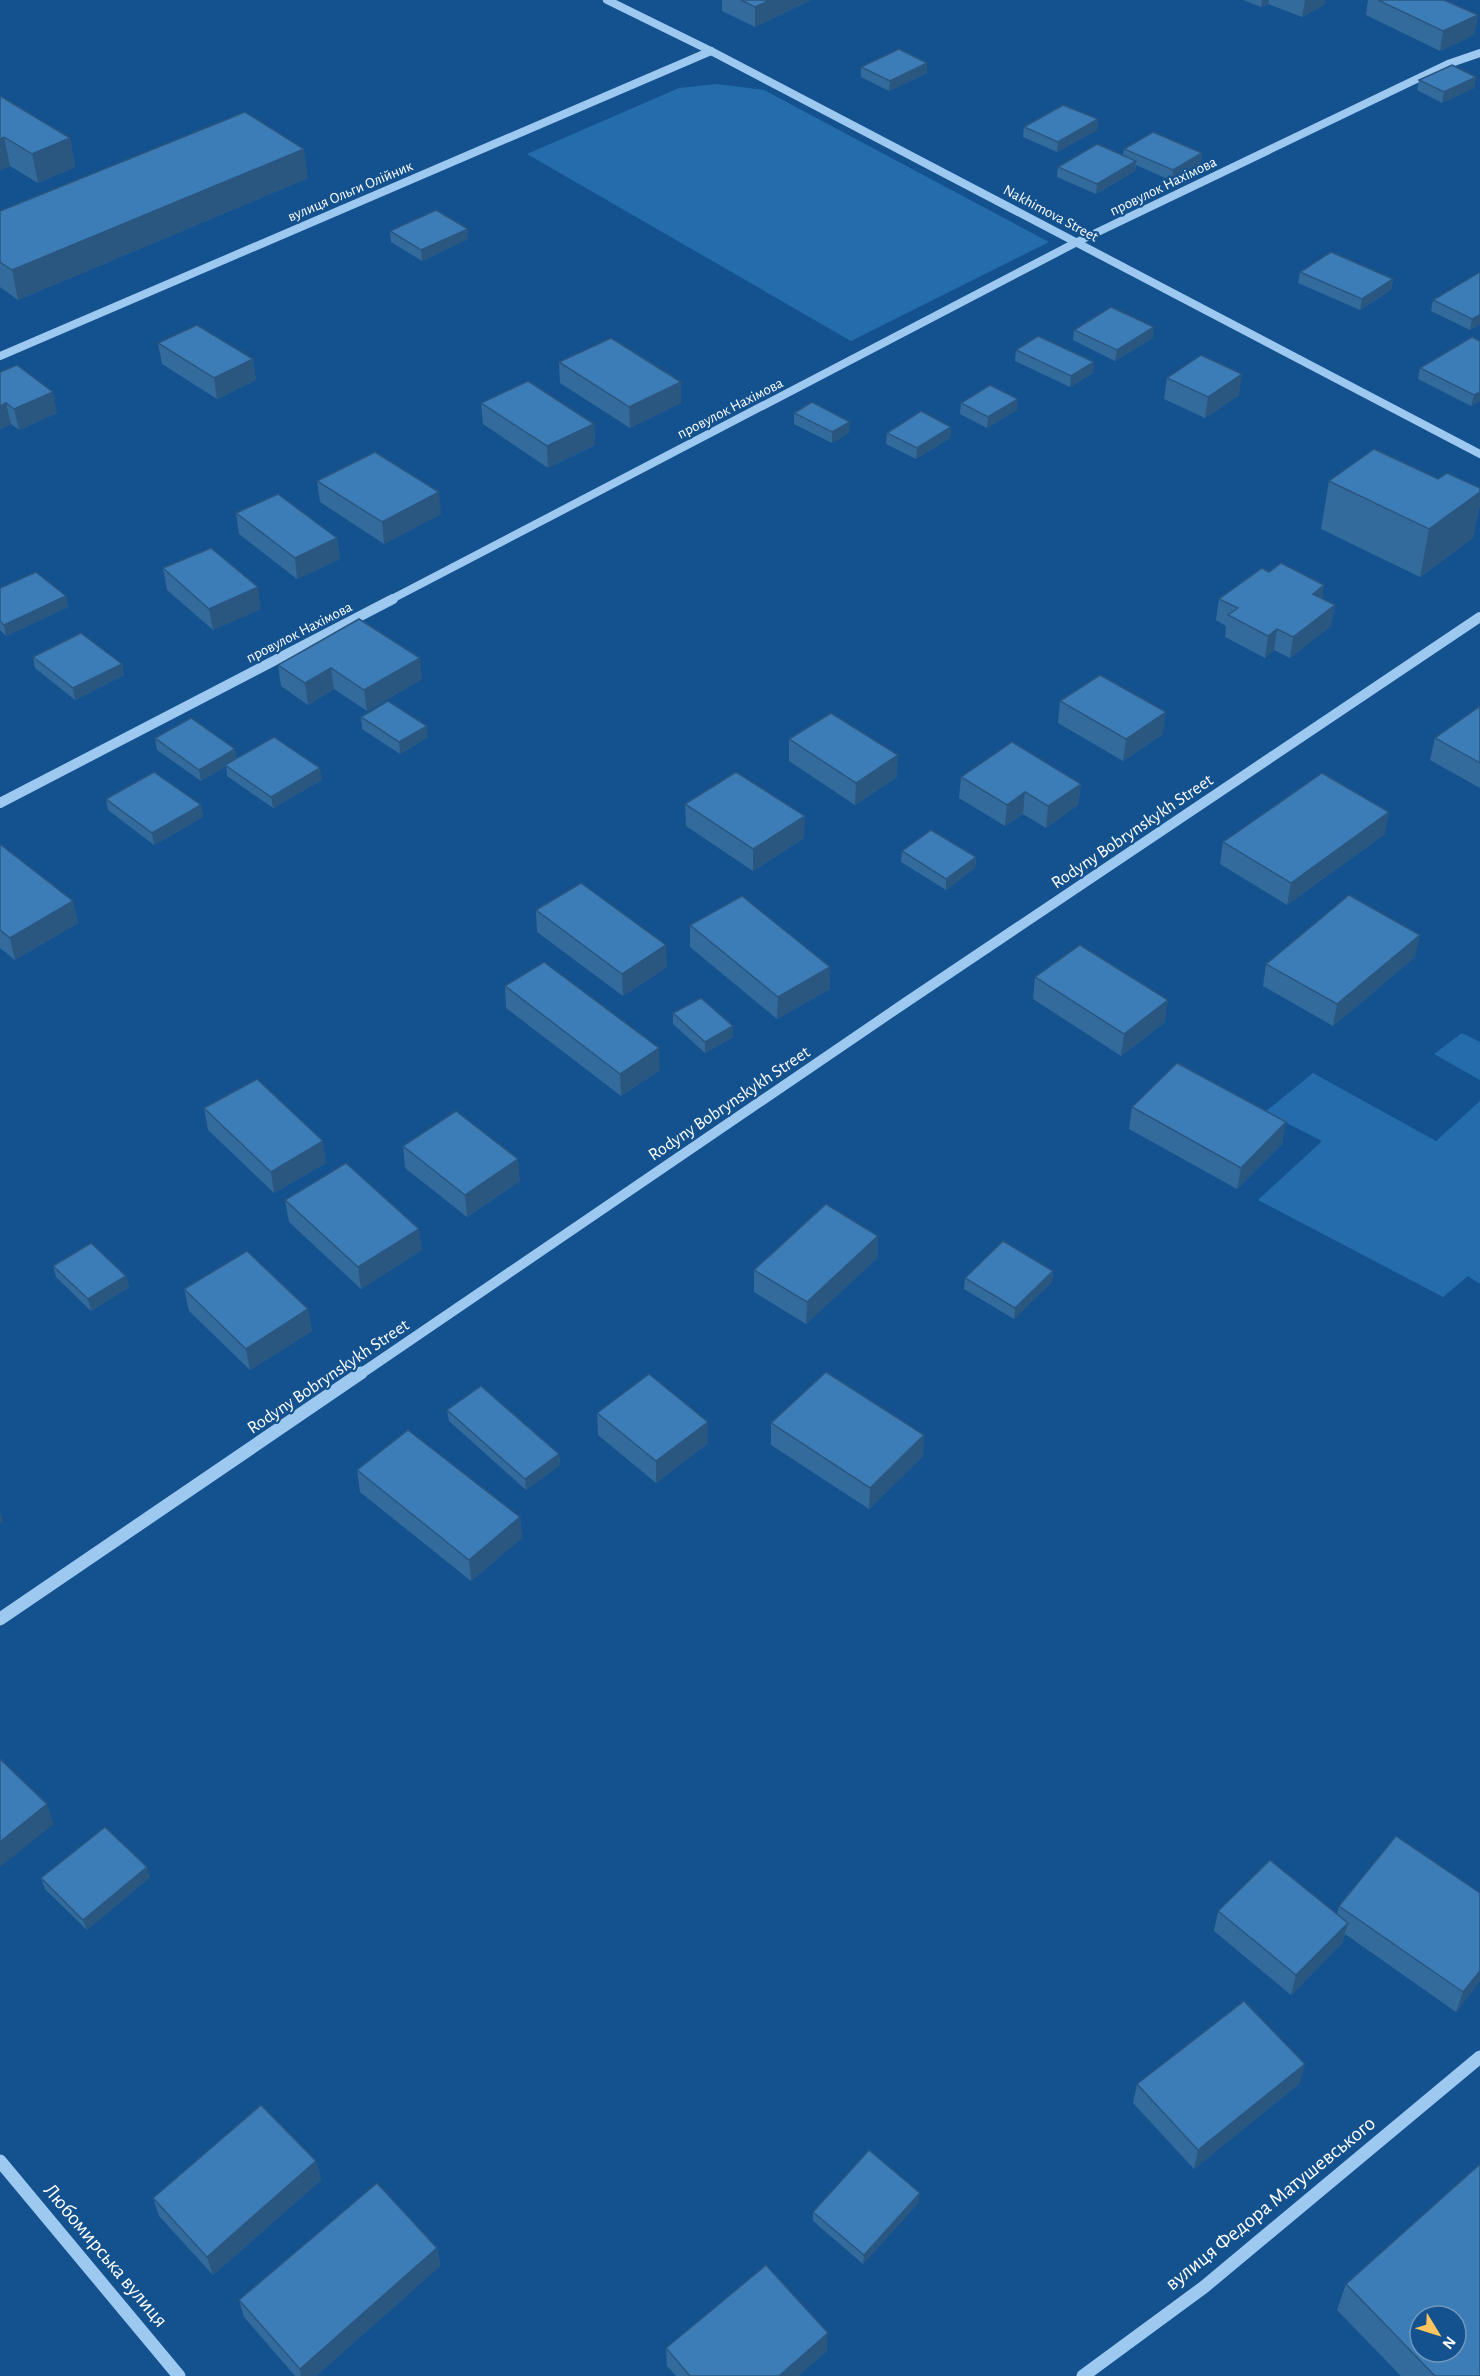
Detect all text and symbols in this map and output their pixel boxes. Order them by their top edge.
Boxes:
street label: провулок Нахімова [1108,154,1219,219]
street label: вулиця Ольги Олійник [285,158,415,225]
street label: Nakhimova Street [1001,182,1101,245]
street label: провулок Нахімова [675,375,786,442]
street label: провулок Нахімова [244,599,355,666]
street label: Rodyny Bobrynskykh Street [1049,771,1217,893]
street label: Rodyny Bobrynskykh Street [646,1043,814,1165]
street label: Rodyny Bobrynskykh Street [245,1316,413,1438]
street label: вулиця Федора Матушевського [1161,2112,1379,2294]
street label: Любомирська вулиця [40,2179,172,2331]
north arrow [1408,2304,1468,2364]
text: N [1439,2333,1459,2352]

